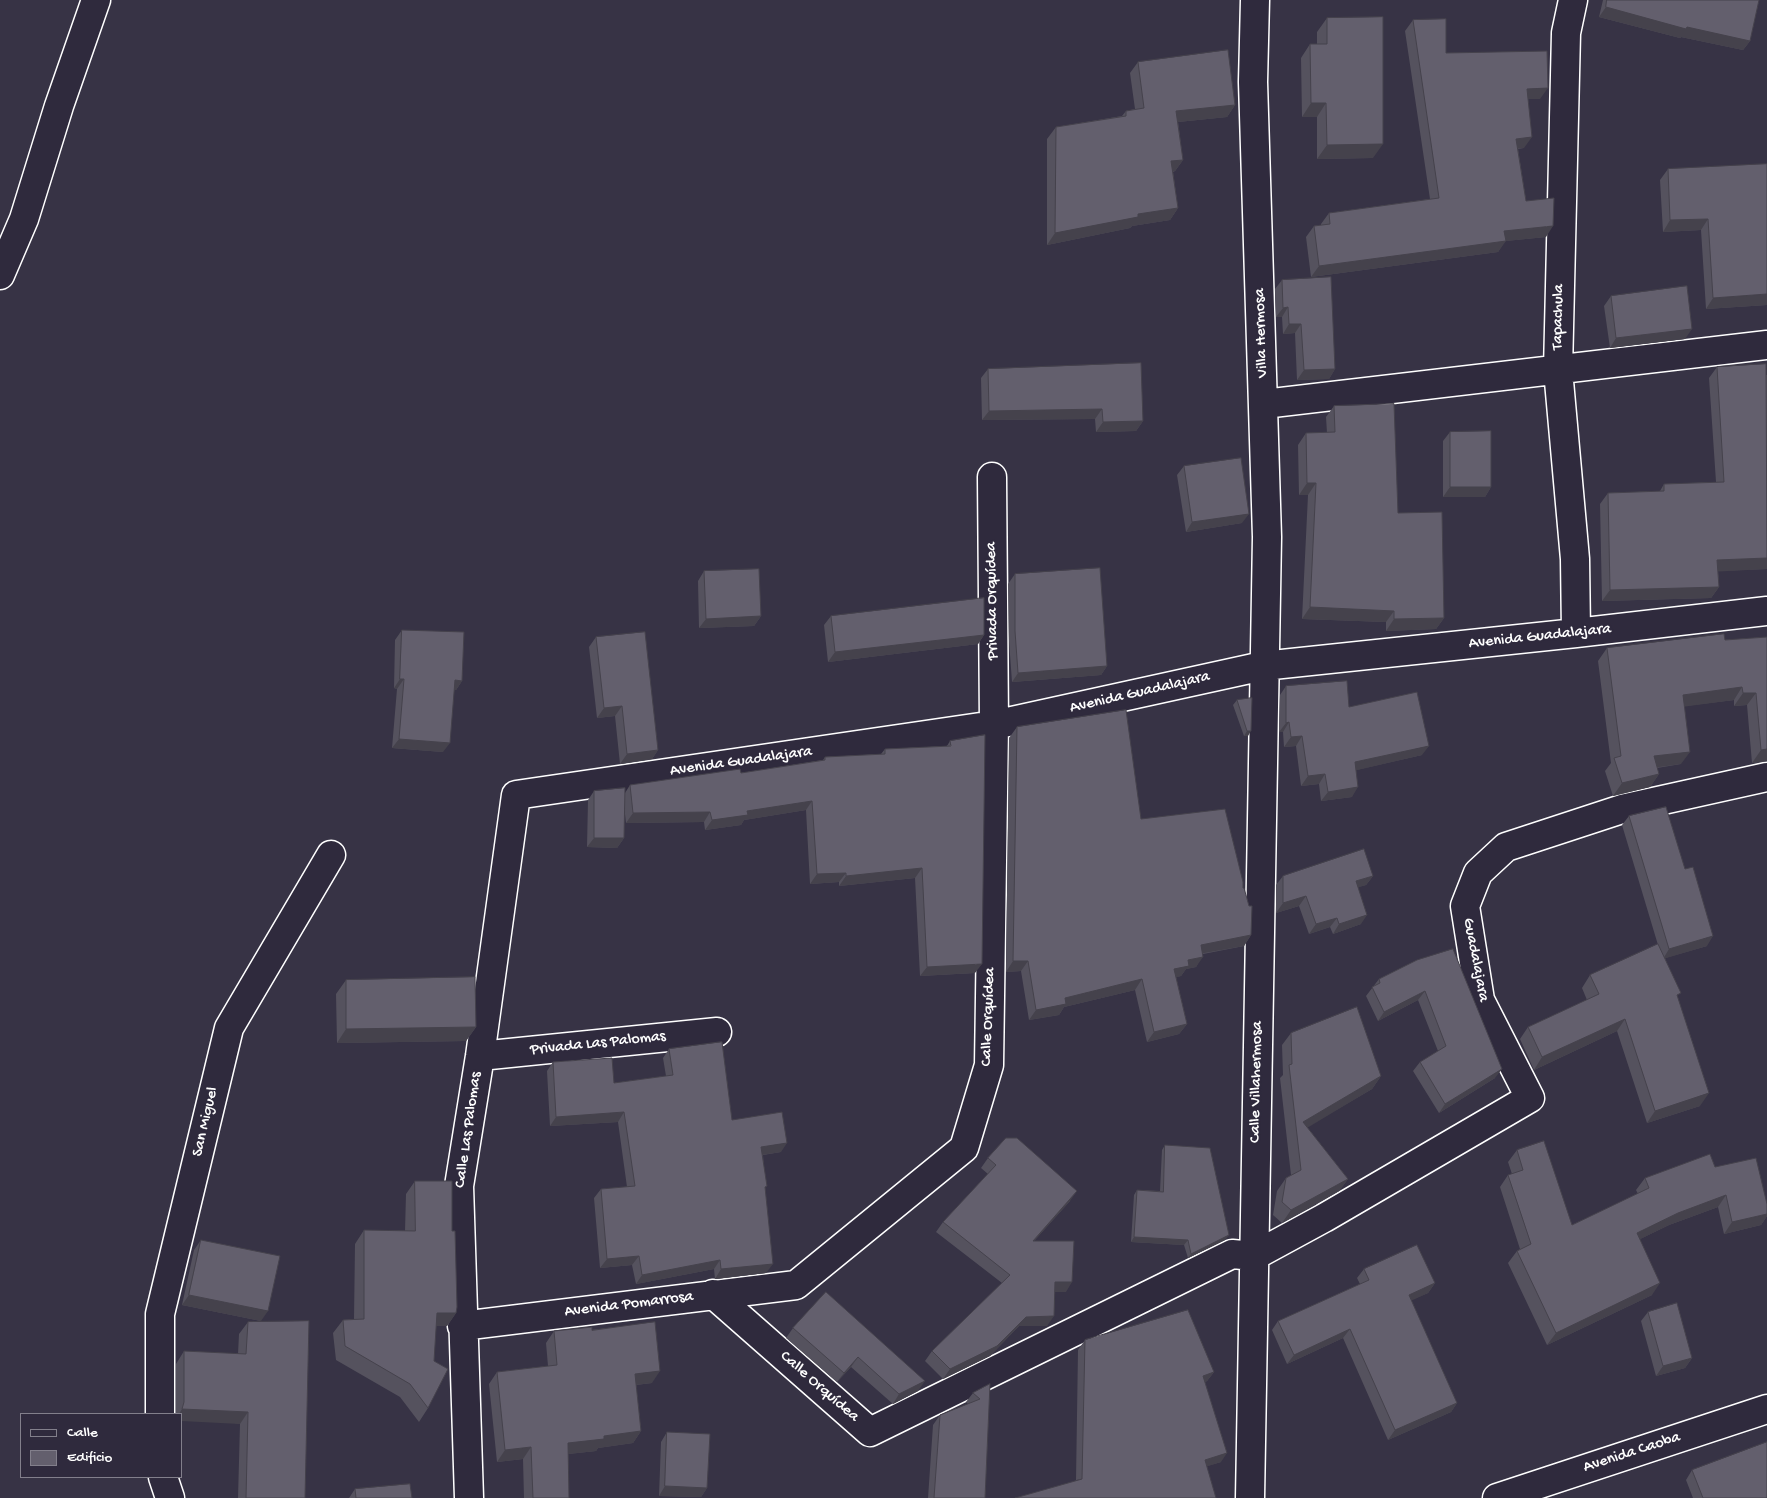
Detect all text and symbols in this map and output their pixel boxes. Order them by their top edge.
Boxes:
street label: Tapachula [1549,284,1569,350]
street label: Villa Hermosa [1251,288,1273,378]
street label: Privada Orquídea [982,542,1004,660]
street label: Avenida Guadalajara [1468,620,1612,654]
street label: Avenida Guadalajara [1068,668,1212,718]
street label: Avenida Guadalajara [669,743,813,781]
street label: Guadalajara [1457,916,1493,1004]
street label: Calle Orquídea [978,967,1000,1067]
street label: Calle Villahermosa [1246,1021,1268,1143]
street label: Privada Las Palomas [529,1027,667,1061]
street label: Calle Las Palomas [451,1071,487,1189]
street label: San Miguel [189,1085,223,1159]
street label: Avenida Pomarrosa [563,1288,695,1322]
street label: Calle Orquídea [775,1347,863,1427]
legend [20,1413,182,1478]
text: Calle [67,1424,98,1442]
street label: Avenida Caoba [1581,1428,1683,1478]
text: Edificio [67,1449,112,1467]

